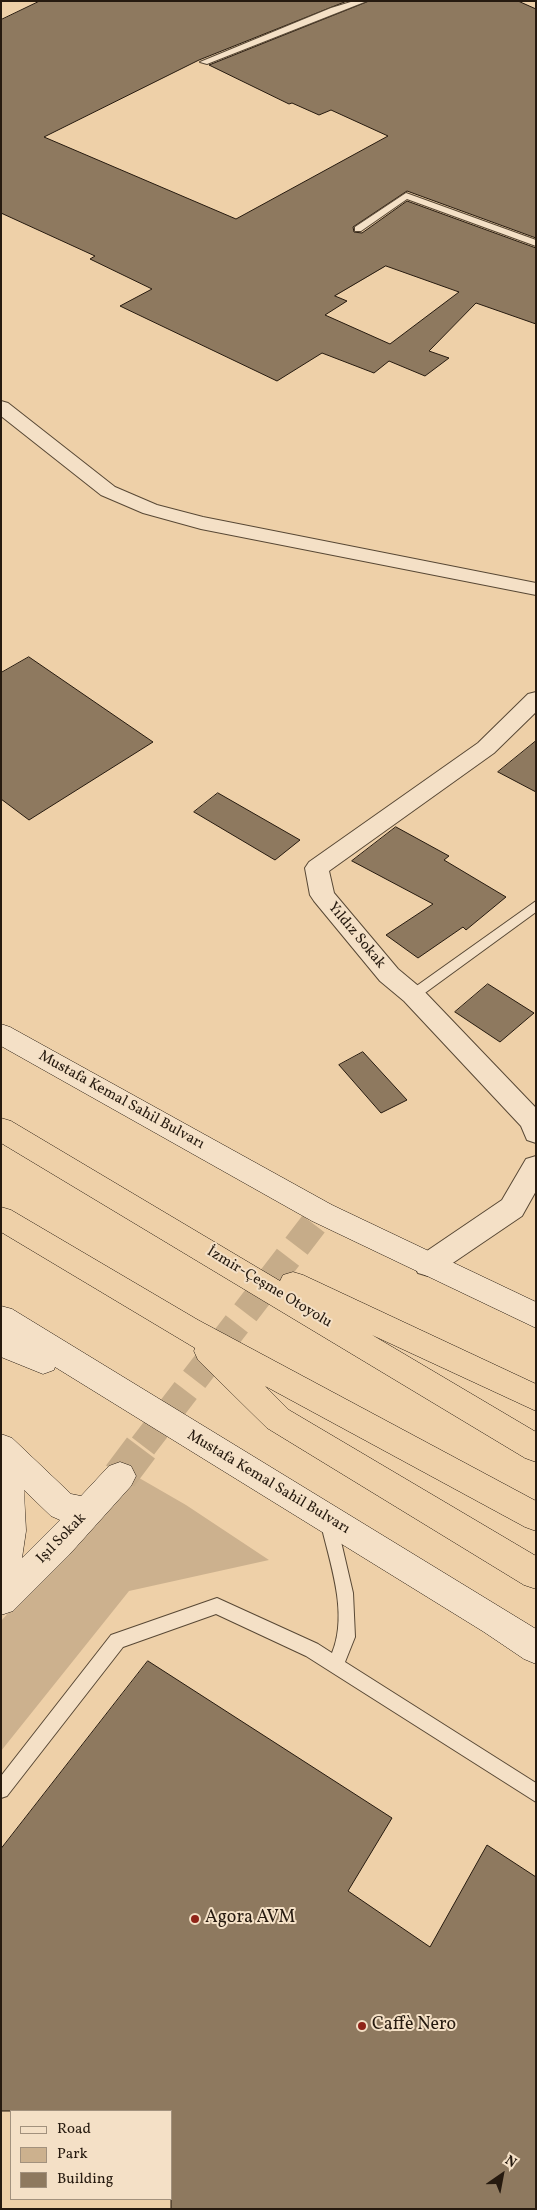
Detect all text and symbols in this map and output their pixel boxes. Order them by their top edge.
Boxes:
street label: Yıldız Sokak [323,899,389,973]
street label: Mustafa Kemal Sahil Bulvarı [35,1048,207,1154]
street label: İzmir-Çeşme Otoyolu [203,1244,335,1332]
street label: Mustafa Kemal Sahil Bulvarı [183,1427,353,1539]
street label: Işıl Sokak [33,1510,91,1568]
place label: Agora AVM [205,1908,295,1930]
marker: Agora AVM [189,1913,201,1925]
place label: Caffè Nero [372,2015,456,2037]
marker: Caffè Nero [356,2020,368,2032]
legend [10,2110,172,2200]
text: Road [57,2119,91,2140]
text: Park [57,2144,88,2165]
north arrow [477,2150,527,2200]
text: N [501,2151,520,2173]
text: Building [57,2169,113,2190]

